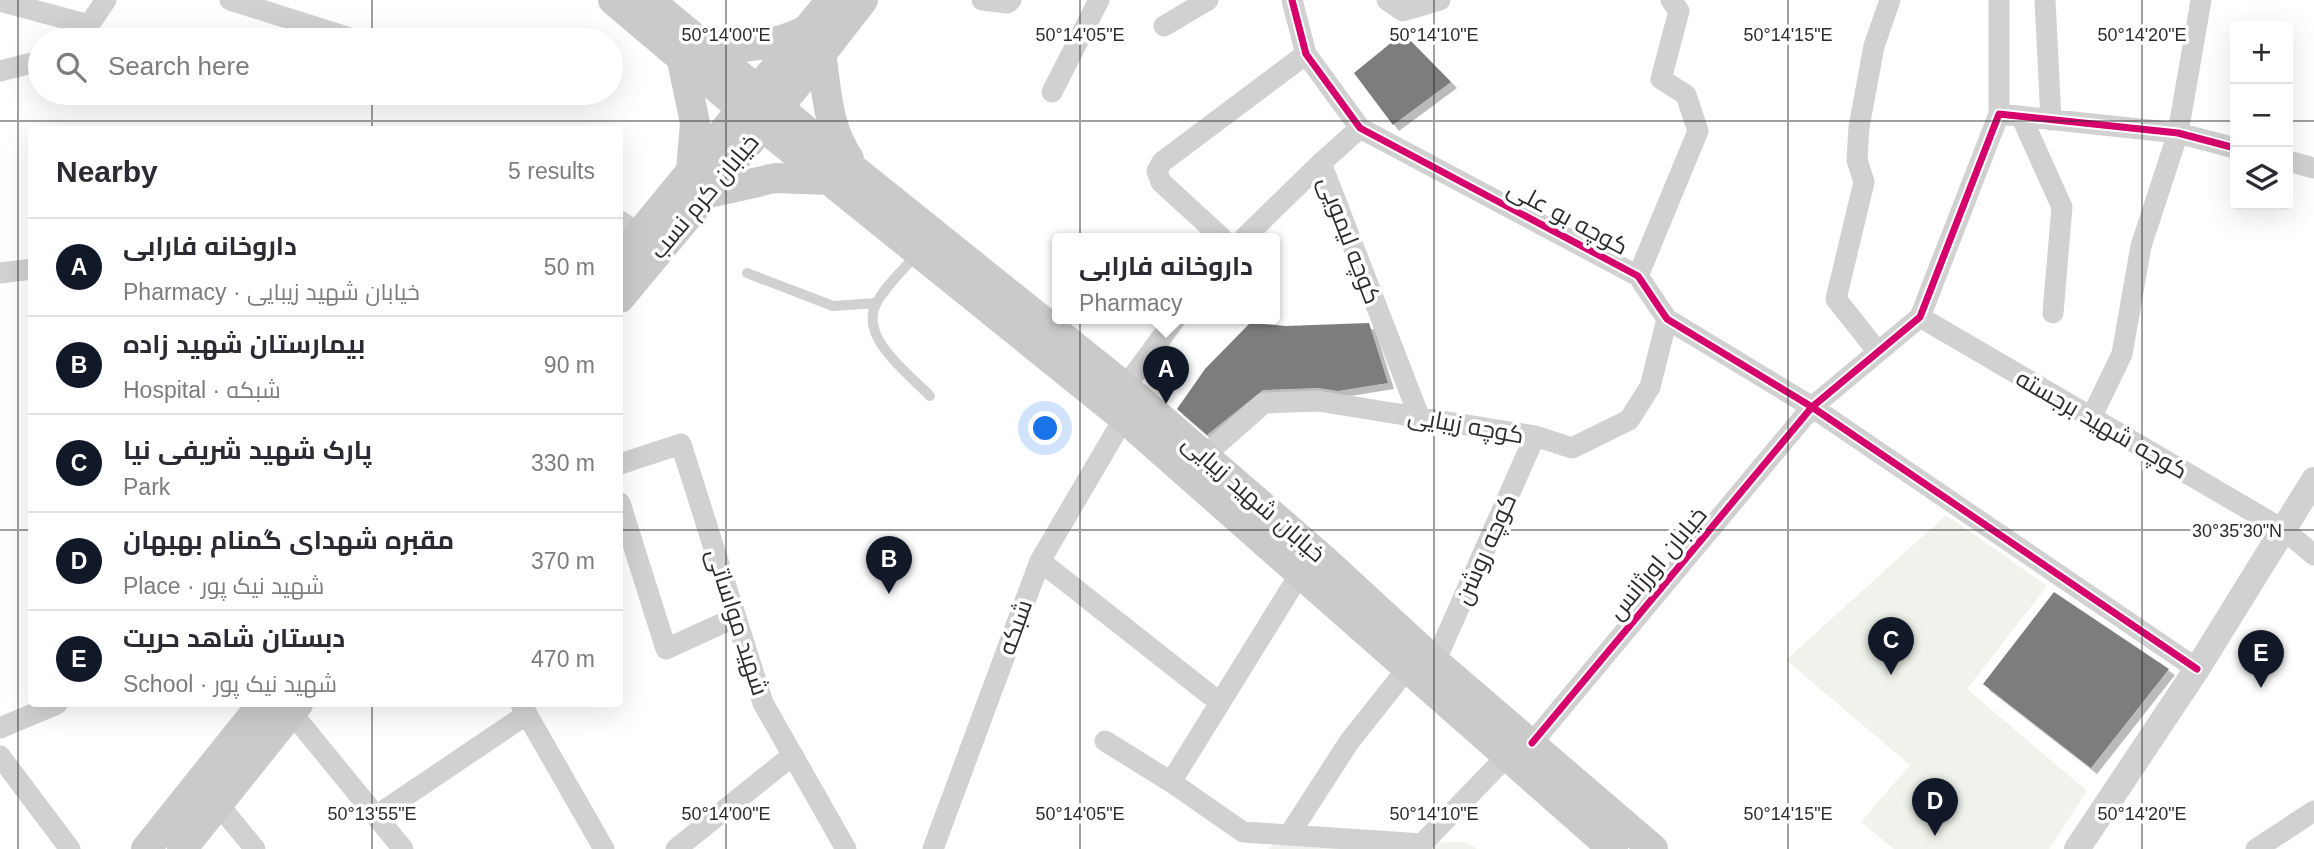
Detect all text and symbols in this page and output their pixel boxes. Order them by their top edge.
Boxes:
map controls [2230,21,2293,210]
button: + [2230,21,2293,84]
text: 50°14'00"E [681,25,771,45]
text: 50°14'05"E [1035,25,1125,45]
text: 50°14'10"E [1389,25,1479,45]
text: 50°14'15"E [1743,25,1833,45]
text: 50°14'20"E [2097,25,2187,45]
search box [28,28,623,105]
icon: search [52,48,90,86]
text: Search here [108,51,250,81]
button: − [2230,84,2293,147]
street label: خیابان کرم نسب [644,128,766,266]
button: layers [2230,147,2293,210]
text: Nearby [56,155,158,188]
text: 5 results [508,158,595,184]
street label: کوچه لیمویی [1311,173,1387,309]
street label: کوچه بو علی [1502,174,1633,263]
text: داروخانه فارابی [123,231,297,261]
popup [1052,233,1280,324]
text: داروخانه فارابی [1079,251,1253,281]
text: A [71,254,87,280]
text: 50 m [544,254,595,280]
text: Pharmacy · خیابان شهید زیبایی [123,279,420,305]
text: Pharmacy [1079,290,1183,316]
text: بیمارستان شهید زاده [123,329,365,359]
pin: A [1143,346,1189,404]
text: B [71,352,87,378]
text: 90 m [544,352,595,378]
street label: کوچه شهید برجسته [2010,364,2193,487]
text: Hospital · شبکه [123,377,281,403]
street label: کوچه زیبایی [1405,402,1526,451]
your location [1028,411,1062,445]
street label: خیابان شهید زیبایی [1176,429,1331,568]
text: پارک شهید شریفی نیا [123,435,372,465]
text: C [71,450,87,476]
text: 330 m [531,450,595,476]
text: Park [123,474,170,500]
street label: کوچه روشن [1449,489,1524,610]
street label: خیابان اورژانس [1602,501,1713,625]
text: 30°35'30"N [2192,521,2282,541]
text: مقبره شهدای گمنام بهبهان [123,525,454,555]
pin: B [866,536,912,594]
street label: شهید مواساتی [701,545,774,699]
text: D [71,548,87,574]
text: 370 m [531,548,595,574]
text: Place · شهید نیک پور [123,573,324,599]
street label: شبکه [993,596,1037,658]
pin: C [1868,617,1914,675]
text: دبستان شاهد حریت [123,623,345,653]
pin: E [2238,630,2284,688]
text: E [71,646,87,672]
text: 470 m [531,646,595,672]
text: School · شهید نیک پور [123,671,337,697]
pin: D [1912,778,1958,836]
text: 50°13'55"E [327,804,417,824]
text: 50°14'00"E [681,804,771,824]
text: 50°14'05"E [1035,804,1125,824]
text: 50°14'10"E [1389,804,1479,824]
text: 50°14'15"E [1743,804,1833,824]
text: 50°14'20"E [2097,804,2187,824]

